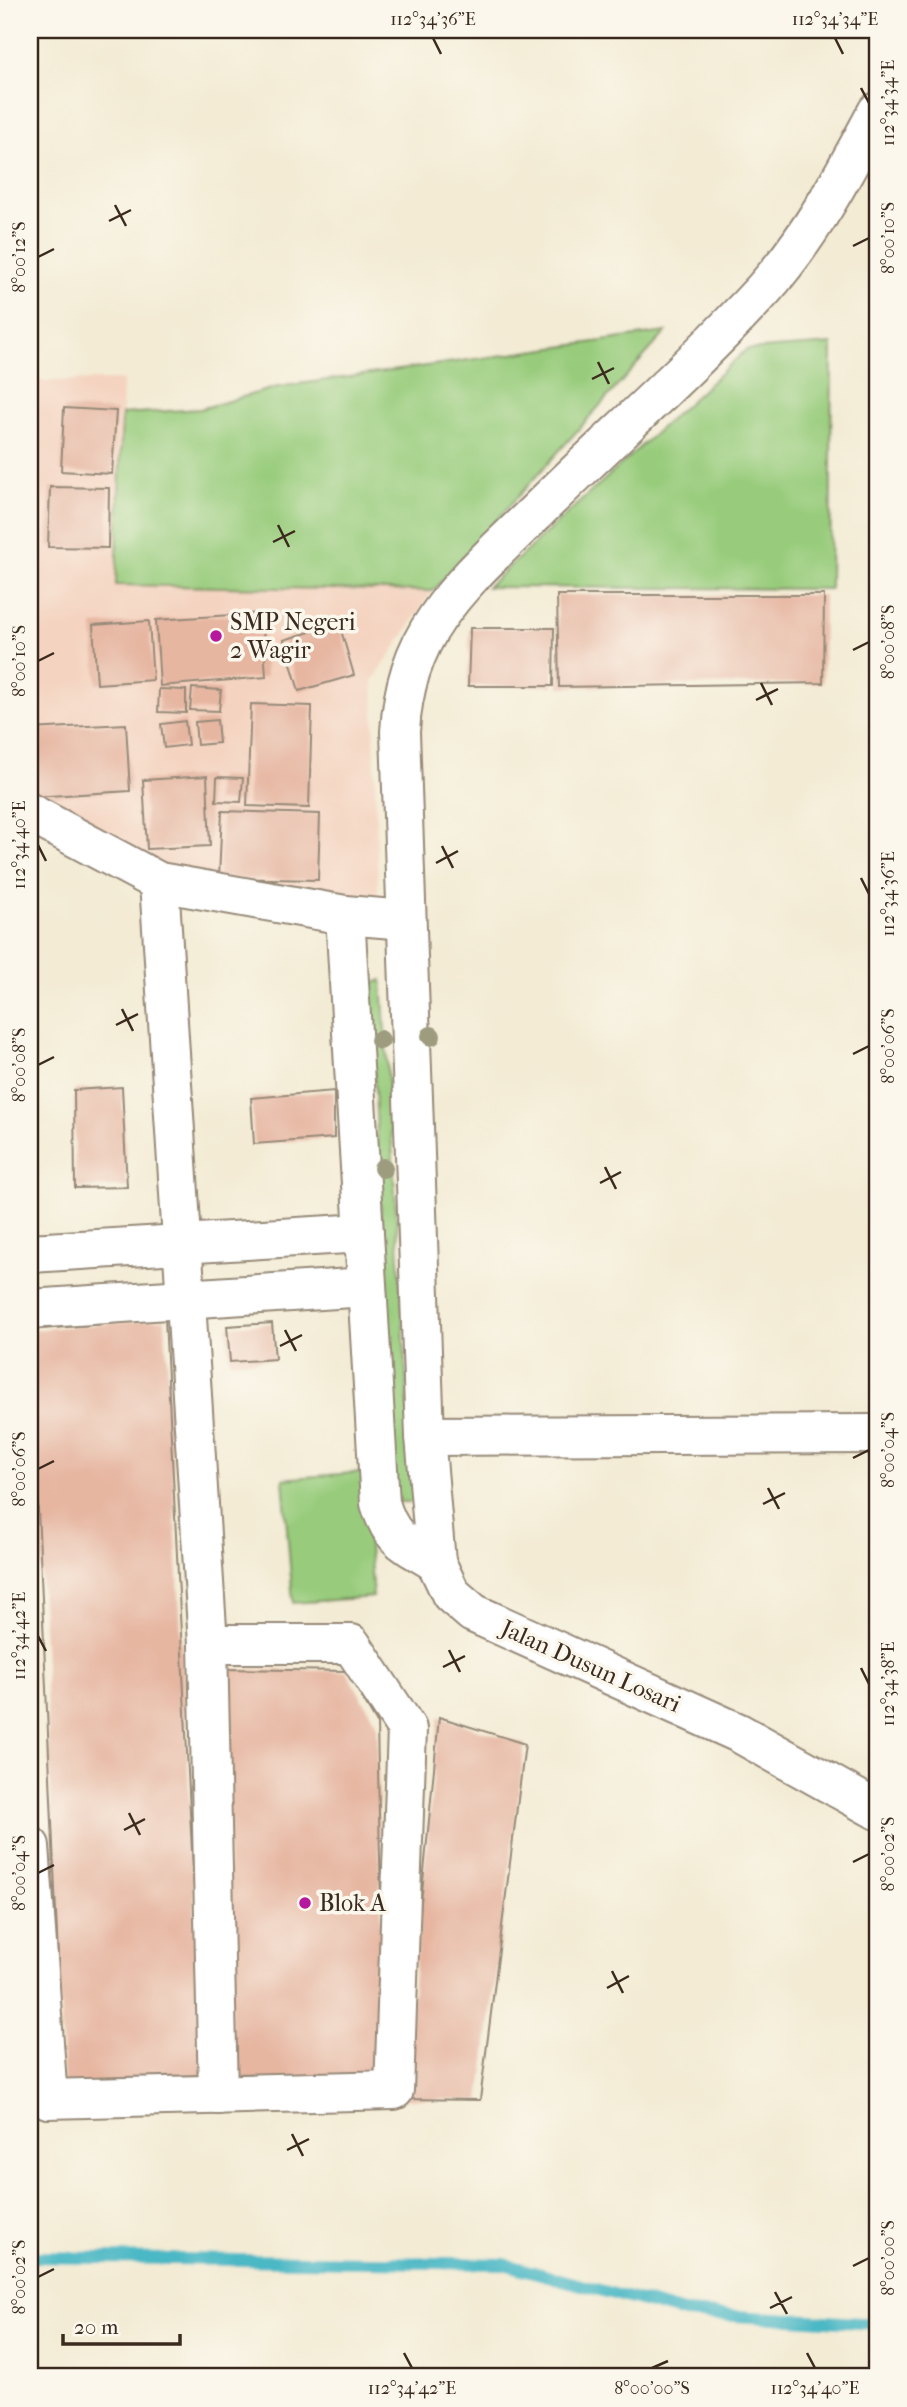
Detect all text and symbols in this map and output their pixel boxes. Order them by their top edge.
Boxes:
text: 112°34'36"E [390,9,476,30]
text: 112°34'34"E [792,9,878,30]
text: 112°34'34"E [878,60,899,146]
text: 8°00'10"S [878,202,899,274]
text: 8°00'12"S [9,221,30,293]
text: 8°00'08"S [878,605,899,679]
place label: SMP Negeri 2 Wagir [230,608,356,664]
text: 8°00'10"S [9,625,30,697]
marker: SMP Negeri 2 Wagir [208,628,224,644]
text: 112°34'40"E [9,800,30,890]
text: 112°34'36"E [878,851,899,937]
text: 8°00'06"S [878,1008,899,1084]
text: 8°00'08"S [9,1028,30,1102]
text: 8°00'04"S [878,1412,899,1488]
text: 8°00'06"S [9,1431,30,1507]
text: 112°34'42"E [9,1592,30,1680]
street label: Jalan Dusun Losari [495,1613,685,1718]
text: 112°34'38"E [878,1642,899,1726]
text: 8°00'02"S [878,1817,899,1891]
text: 8°00'04"S [9,1835,30,1911]
place label: Blok A [319,1889,387,1917]
marker: Blok A [297,1895,313,1911]
text: 8°00'00"S [878,2220,899,2296]
text: 8°00'02"S [9,2240,30,2314]
scale bar [63,2302,180,2346]
text: 20 m [74,2315,119,2339]
text: 112°34'42"E [368,2378,456,2399]
text: 8°00'00"S [614,2378,690,2399]
text: 112°34'40"E [770,2378,860,2399]

